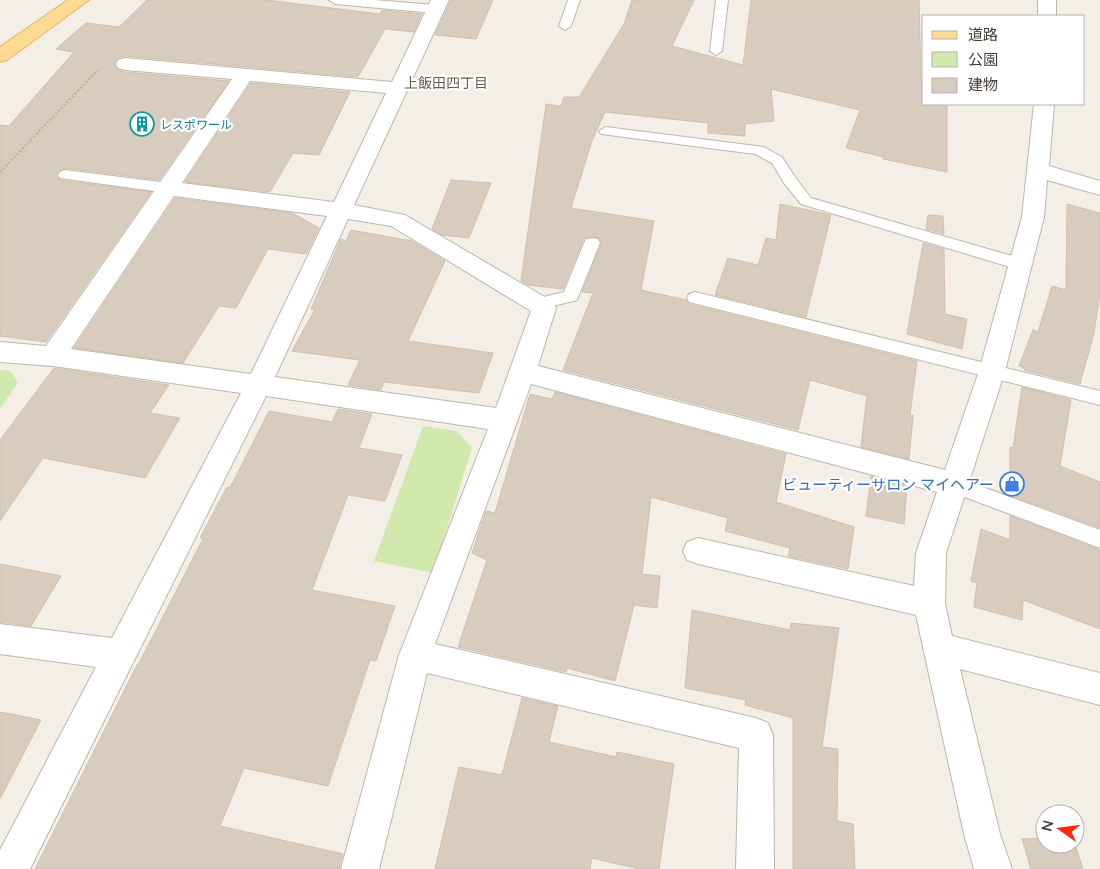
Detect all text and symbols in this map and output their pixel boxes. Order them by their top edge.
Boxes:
legend [922,15,1085,105]
text: 道路 [968,25,998,43]
text: 公園 [968,50,998,68]
district label: 上飯田四丁目 [404,74,488,91]
text: 建物 [968,75,998,93]
building icon: レスポワール [129,111,155,137]
place label: レスポワール [160,117,232,132]
shop icon: ビューティーサロン マイヘアー [999,471,1025,497]
place label: ビューティーサロン マイヘアー [782,475,994,493]
north arrow [1035,804,1085,854]
text: N [1037,818,1056,833]

